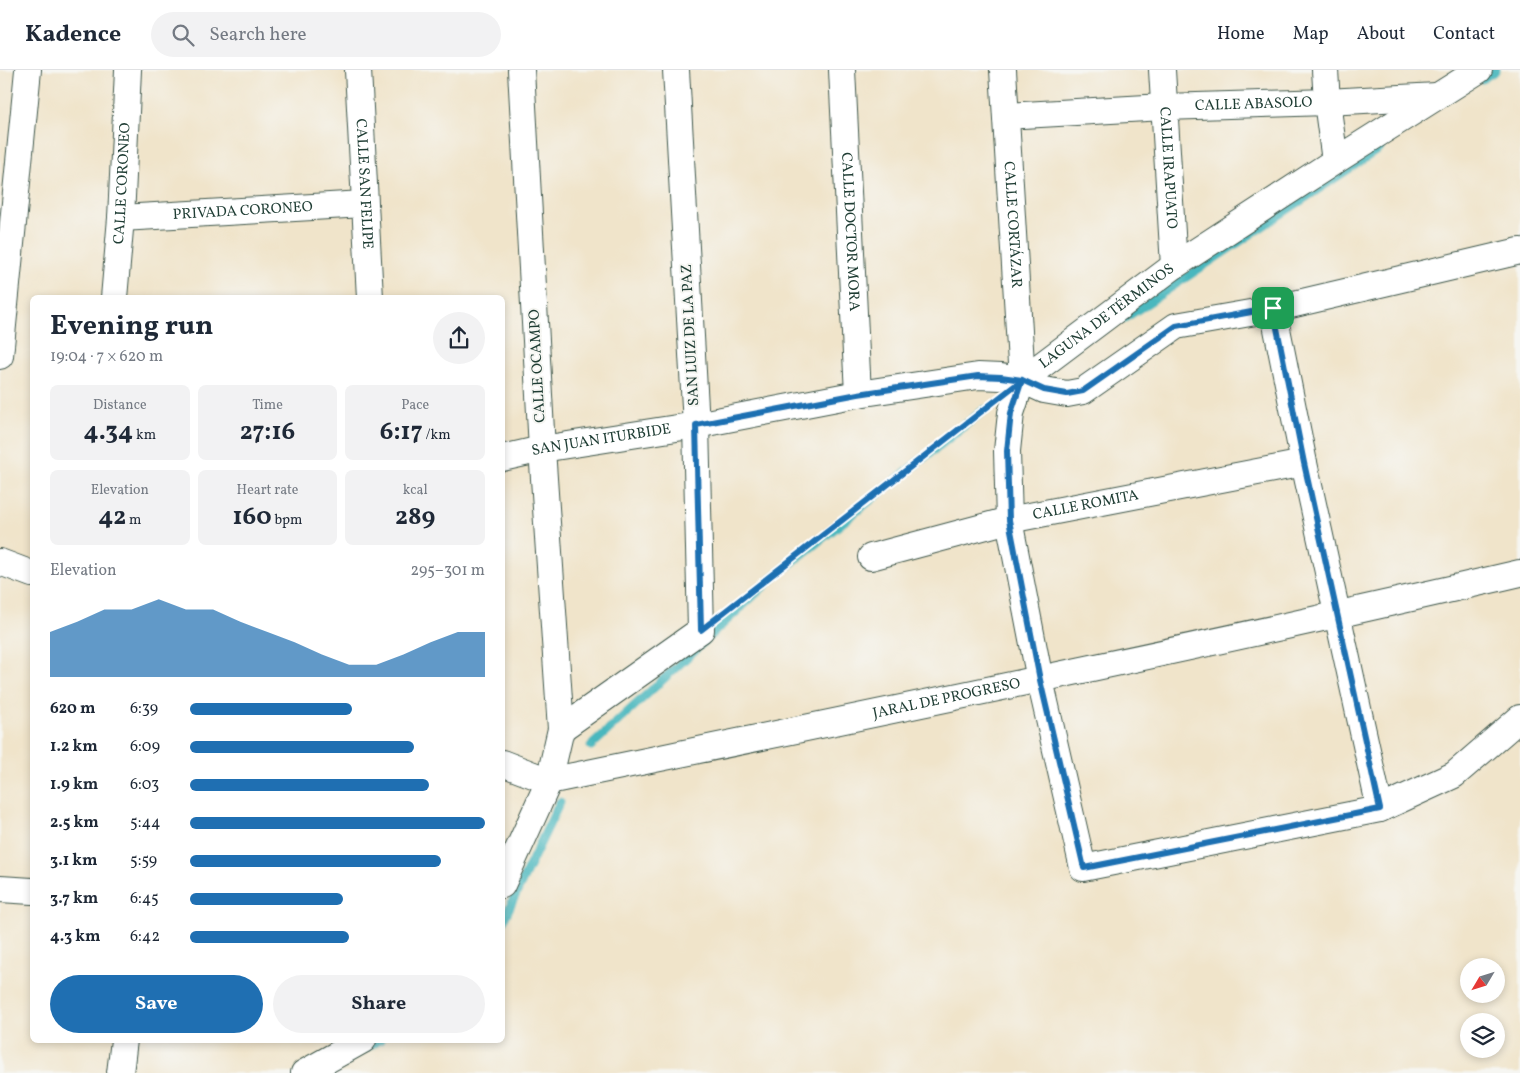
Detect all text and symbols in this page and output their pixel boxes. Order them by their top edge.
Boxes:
search box [151,12,501,57]
text: Kadence [25,18,121,52]
icon: search [169,21,197,49]
text: Search here [209,22,307,48]
text: Home [1217,22,1265,47]
text: Map [1293,22,1329,47]
text: About [1357,22,1405,47]
text: Contact [1433,22,1495,47]
street label: CALLE ABASOLO [1195,92,1313,117]
street label: CALLE IRAPUATO [1154,106,1182,230]
street label: CALLE SAN FELIPE [350,118,378,250]
street label: CALLE CORONEO [108,122,136,245]
street label: CALLE DOCTOR MORA [836,152,864,312]
street label: CALLE CORTÁZAR [998,161,1027,289]
street label: PRIVADA CORONEO [172,196,313,225]
street label: LAGUNA DE TÉRMINOS [1035,259,1179,374]
street label: SAN LUIZ DE LA PAZ [677,263,705,407]
pin [1252,287,1294,329]
icon: arrive [1259,294,1287,322]
text: Evening run [50,307,214,346]
street label: CALLE OCAMPO [525,309,551,423]
button: share [433,312,485,364]
text: 19:04 · 7 × 620 m [50,346,163,368]
text: Distance [93,396,147,415]
text: Time [252,396,283,415]
text: Pace [401,396,429,415]
text: 4.34 [84,415,133,450]
text: 27:16 [240,415,295,450]
text: 6:17 [380,415,423,450]
street label: SAN JUAN ITURBIDE [529,419,673,462]
text: km [133,426,156,445]
text: /km [423,426,451,445]
text: Elevation [91,481,149,500]
text: Heart rate [237,481,298,500]
text: kcal [403,481,428,500]
street label: CALLE ROMITA [1031,485,1141,526]
text: 42 [98,500,126,535]
text: 160 [232,500,272,535]
text: 289 [395,500,435,535]
text: m [126,511,142,530]
text: bpm [272,511,303,530]
text: Elevation [50,560,117,582]
text: 295–301 m [411,560,485,582]
street label: JARAL DE PROGRESO [871,673,1022,724]
text: 620 m [50,698,96,720]
text: 6:39 [130,698,158,720]
text: 1.2 km [50,736,98,758]
text: 6:09 [130,736,160,758]
text: 1.9 km [50,774,98,796]
text: 6:03 [130,774,159,796]
text: 2.5 km [50,812,99,834]
text: 5:44 [130,812,161,834]
text: 3.1 km [50,850,98,872]
text: 5:59 [130,850,157,872]
text: 3.7 km [50,888,98,910]
text: 6:45 [130,888,159,910]
text: 4.3 km [50,926,100,948]
text: 6:42 [130,926,160,948]
north arrow [1460,958,1505,1002]
map controls [1460,958,1505,1058]
button: Save [50,975,263,1033]
button: Share [273,975,485,1033]
button: layers [1460,1013,1505,1058]

